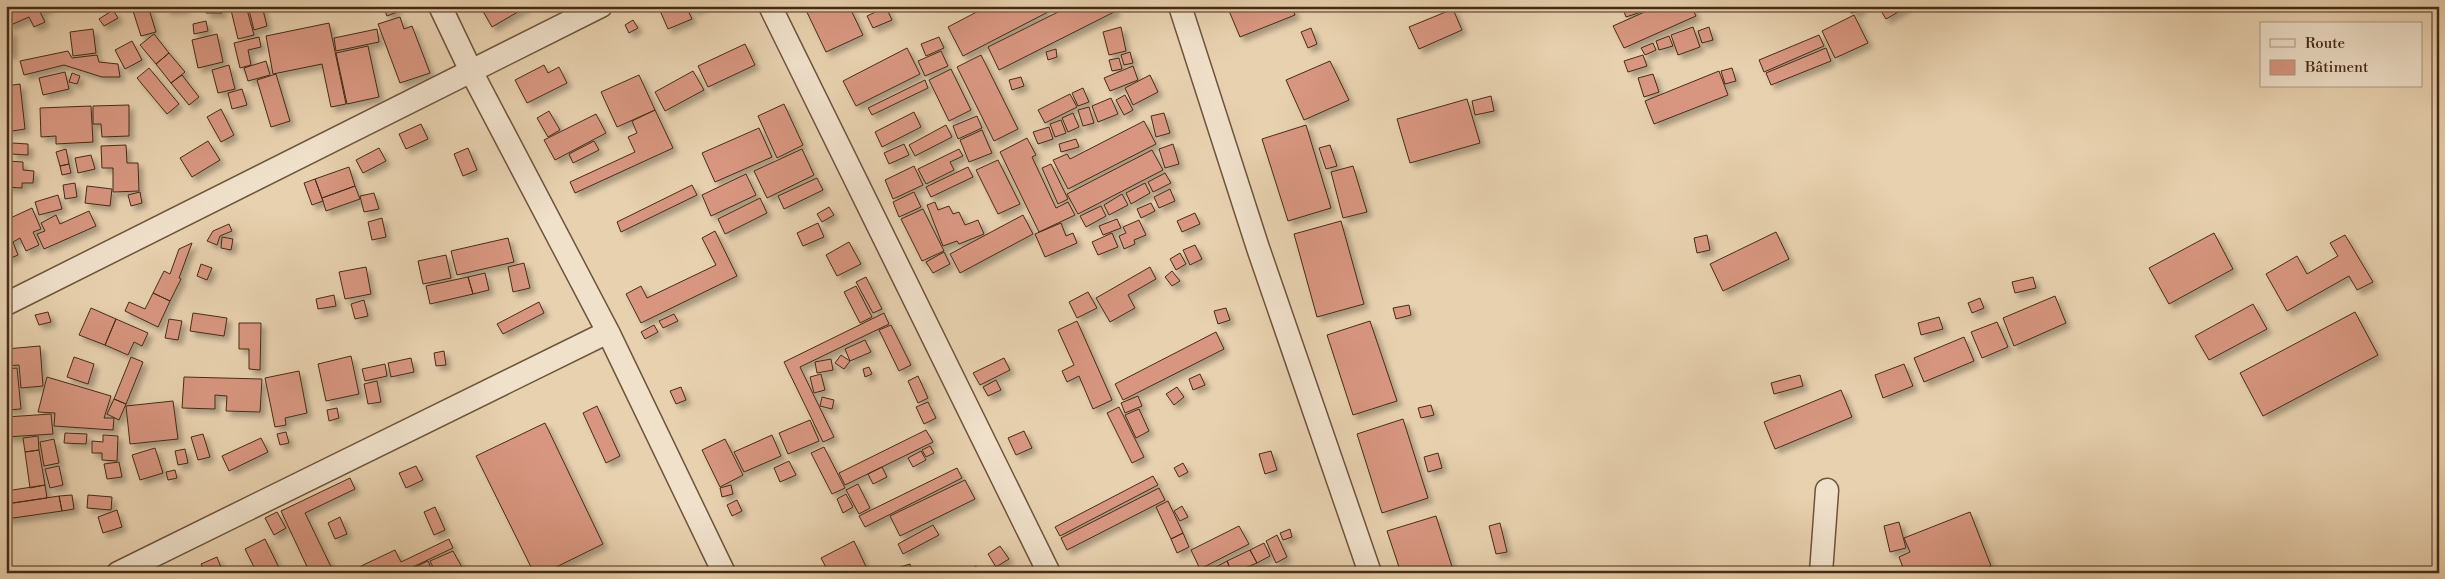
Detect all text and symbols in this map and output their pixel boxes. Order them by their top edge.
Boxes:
legend [2260,22,2422,88]
text: Route [2305,34,2345,53]
text: Bâtiment [2304,58,2369,77]

